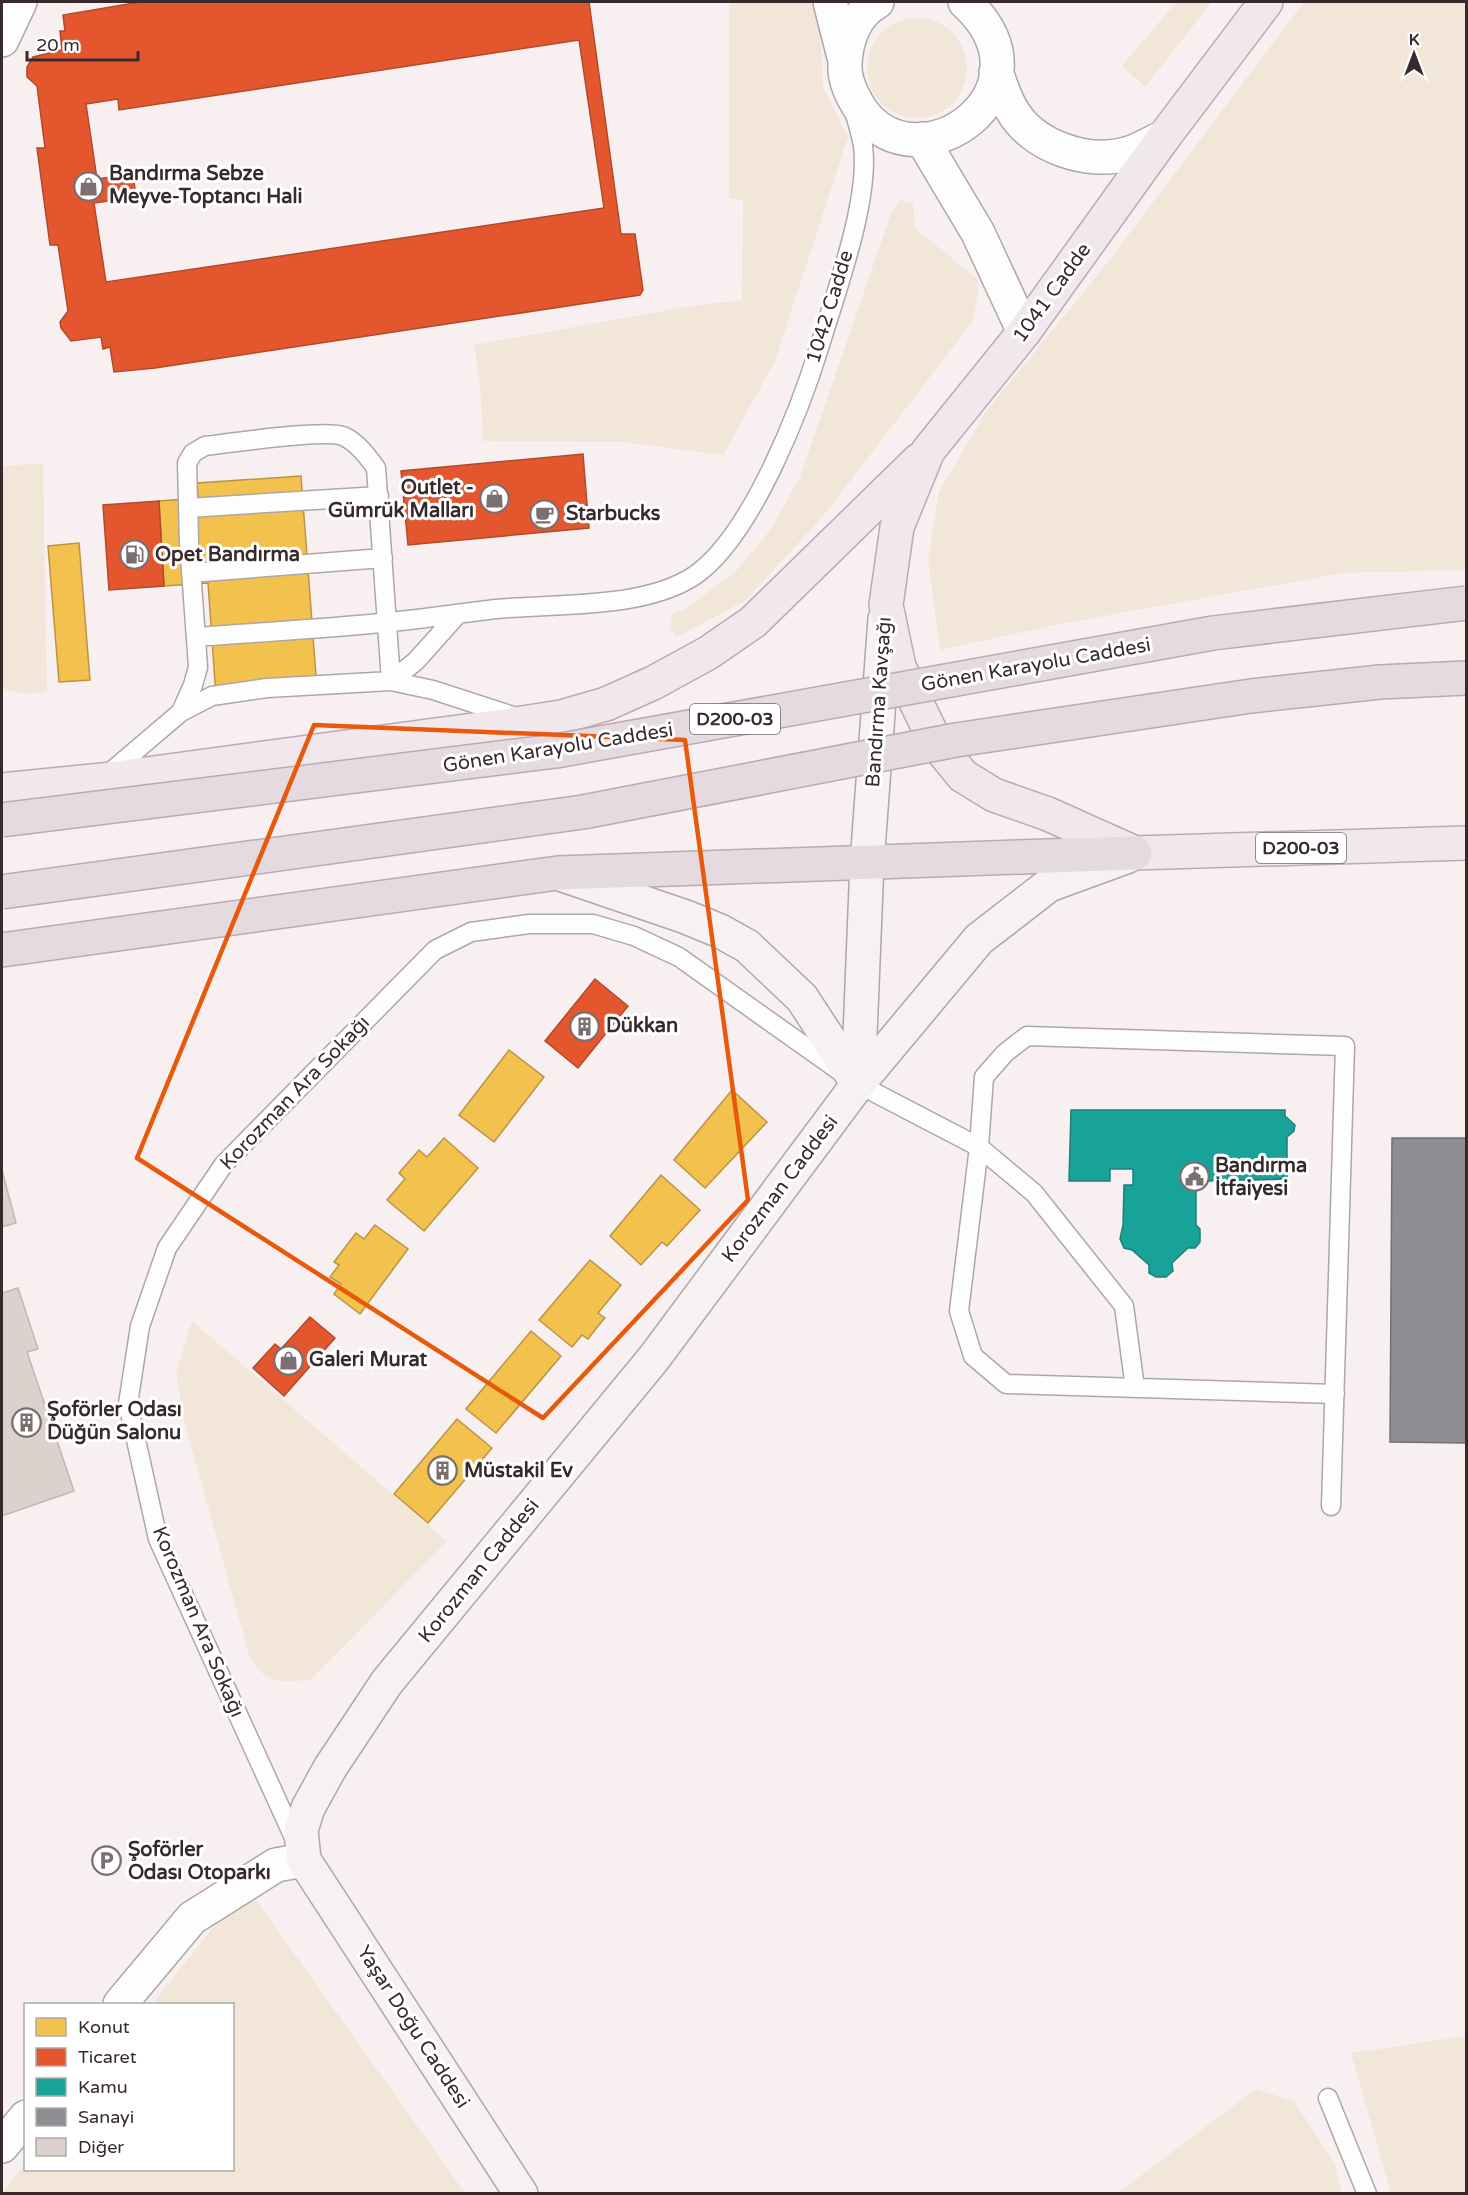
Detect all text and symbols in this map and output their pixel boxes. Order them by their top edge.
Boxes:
scale bar [27,24,138,62]
north arrow [1384,24,1444,84]
text: K [1409,30,1420,50]
text: 20 m [36,34,80,56]
place label: Bandırma Sebze Meyve-Toptancı Hali [109,162,302,209]
shop icon: Bandırma Sebze Meyve-Toptancı Hali [72,170,104,202]
street label: 1041 Cadde [1008,239,1096,347]
street label: 1042 Cadde [801,247,859,367]
place label: Outlet - Gümrük Malları [328,476,474,523]
shop icon: Outlet - Gümrük Malları [479,483,511,515]
cafe icon: Starbucks [529,498,561,530]
place label: Starbucks [566,502,661,526]
fuel station icon: Opet Bandırma [118,539,150,571]
place label: Opet Bandırma [155,543,300,567]
street label: Bandırma Kavşağı [861,616,897,788]
street label: Gönen Karayolu Caddesi [919,633,1153,697]
road number: D200-03 [690,704,780,734]
street label: Gönen Karayolu Caddesi [441,718,675,778]
road number: D200-03 [1256,833,1346,863]
building icon: Dükkan [569,1010,601,1042]
street label: Korozman Ara Sokağı [215,1011,375,1175]
place label: Dükkan [606,1014,678,1038]
street label: Korozman Caddesi [717,1111,843,1267]
place label: Bandırma İtfaiyesi [1215,1154,1307,1201]
public building icon: Bandırma İtfaiyesi [1178,1161,1210,1193]
shop icon: Galeri Murat [272,1344,304,1376]
place label: Galeri Murat [309,1348,427,1372]
place label: Şoförler Odası Düğün Salonu [47,1398,182,1445]
building icon: Şoförler Odası Düğün Salonu [10,1406,42,1438]
building icon: Müstakil Ev [427,1455,459,1487]
place label: Müstakil Ev [464,1459,573,1483]
street label: Korozman Caddesi [414,1494,544,1648]
street label: Korozman Ara Sokağı [147,1523,249,1721]
place label: Şoförler Odası Otoparkı [128,1838,271,1885]
parking icon: Şoförler Odası Otoparkı [91,1845,123,1877]
street label: Yaşar Doğu Caddesi [351,1941,475,2113]
legend [24,2003,234,2171]
text: Konut [78,2016,130,2038]
text: Ticaret [78,2046,137,2068]
text: Kamu [78,2076,128,2098]
text: Sanayi [78,2106,134,2128]
text: Diğer [78,2136,124,2158]

